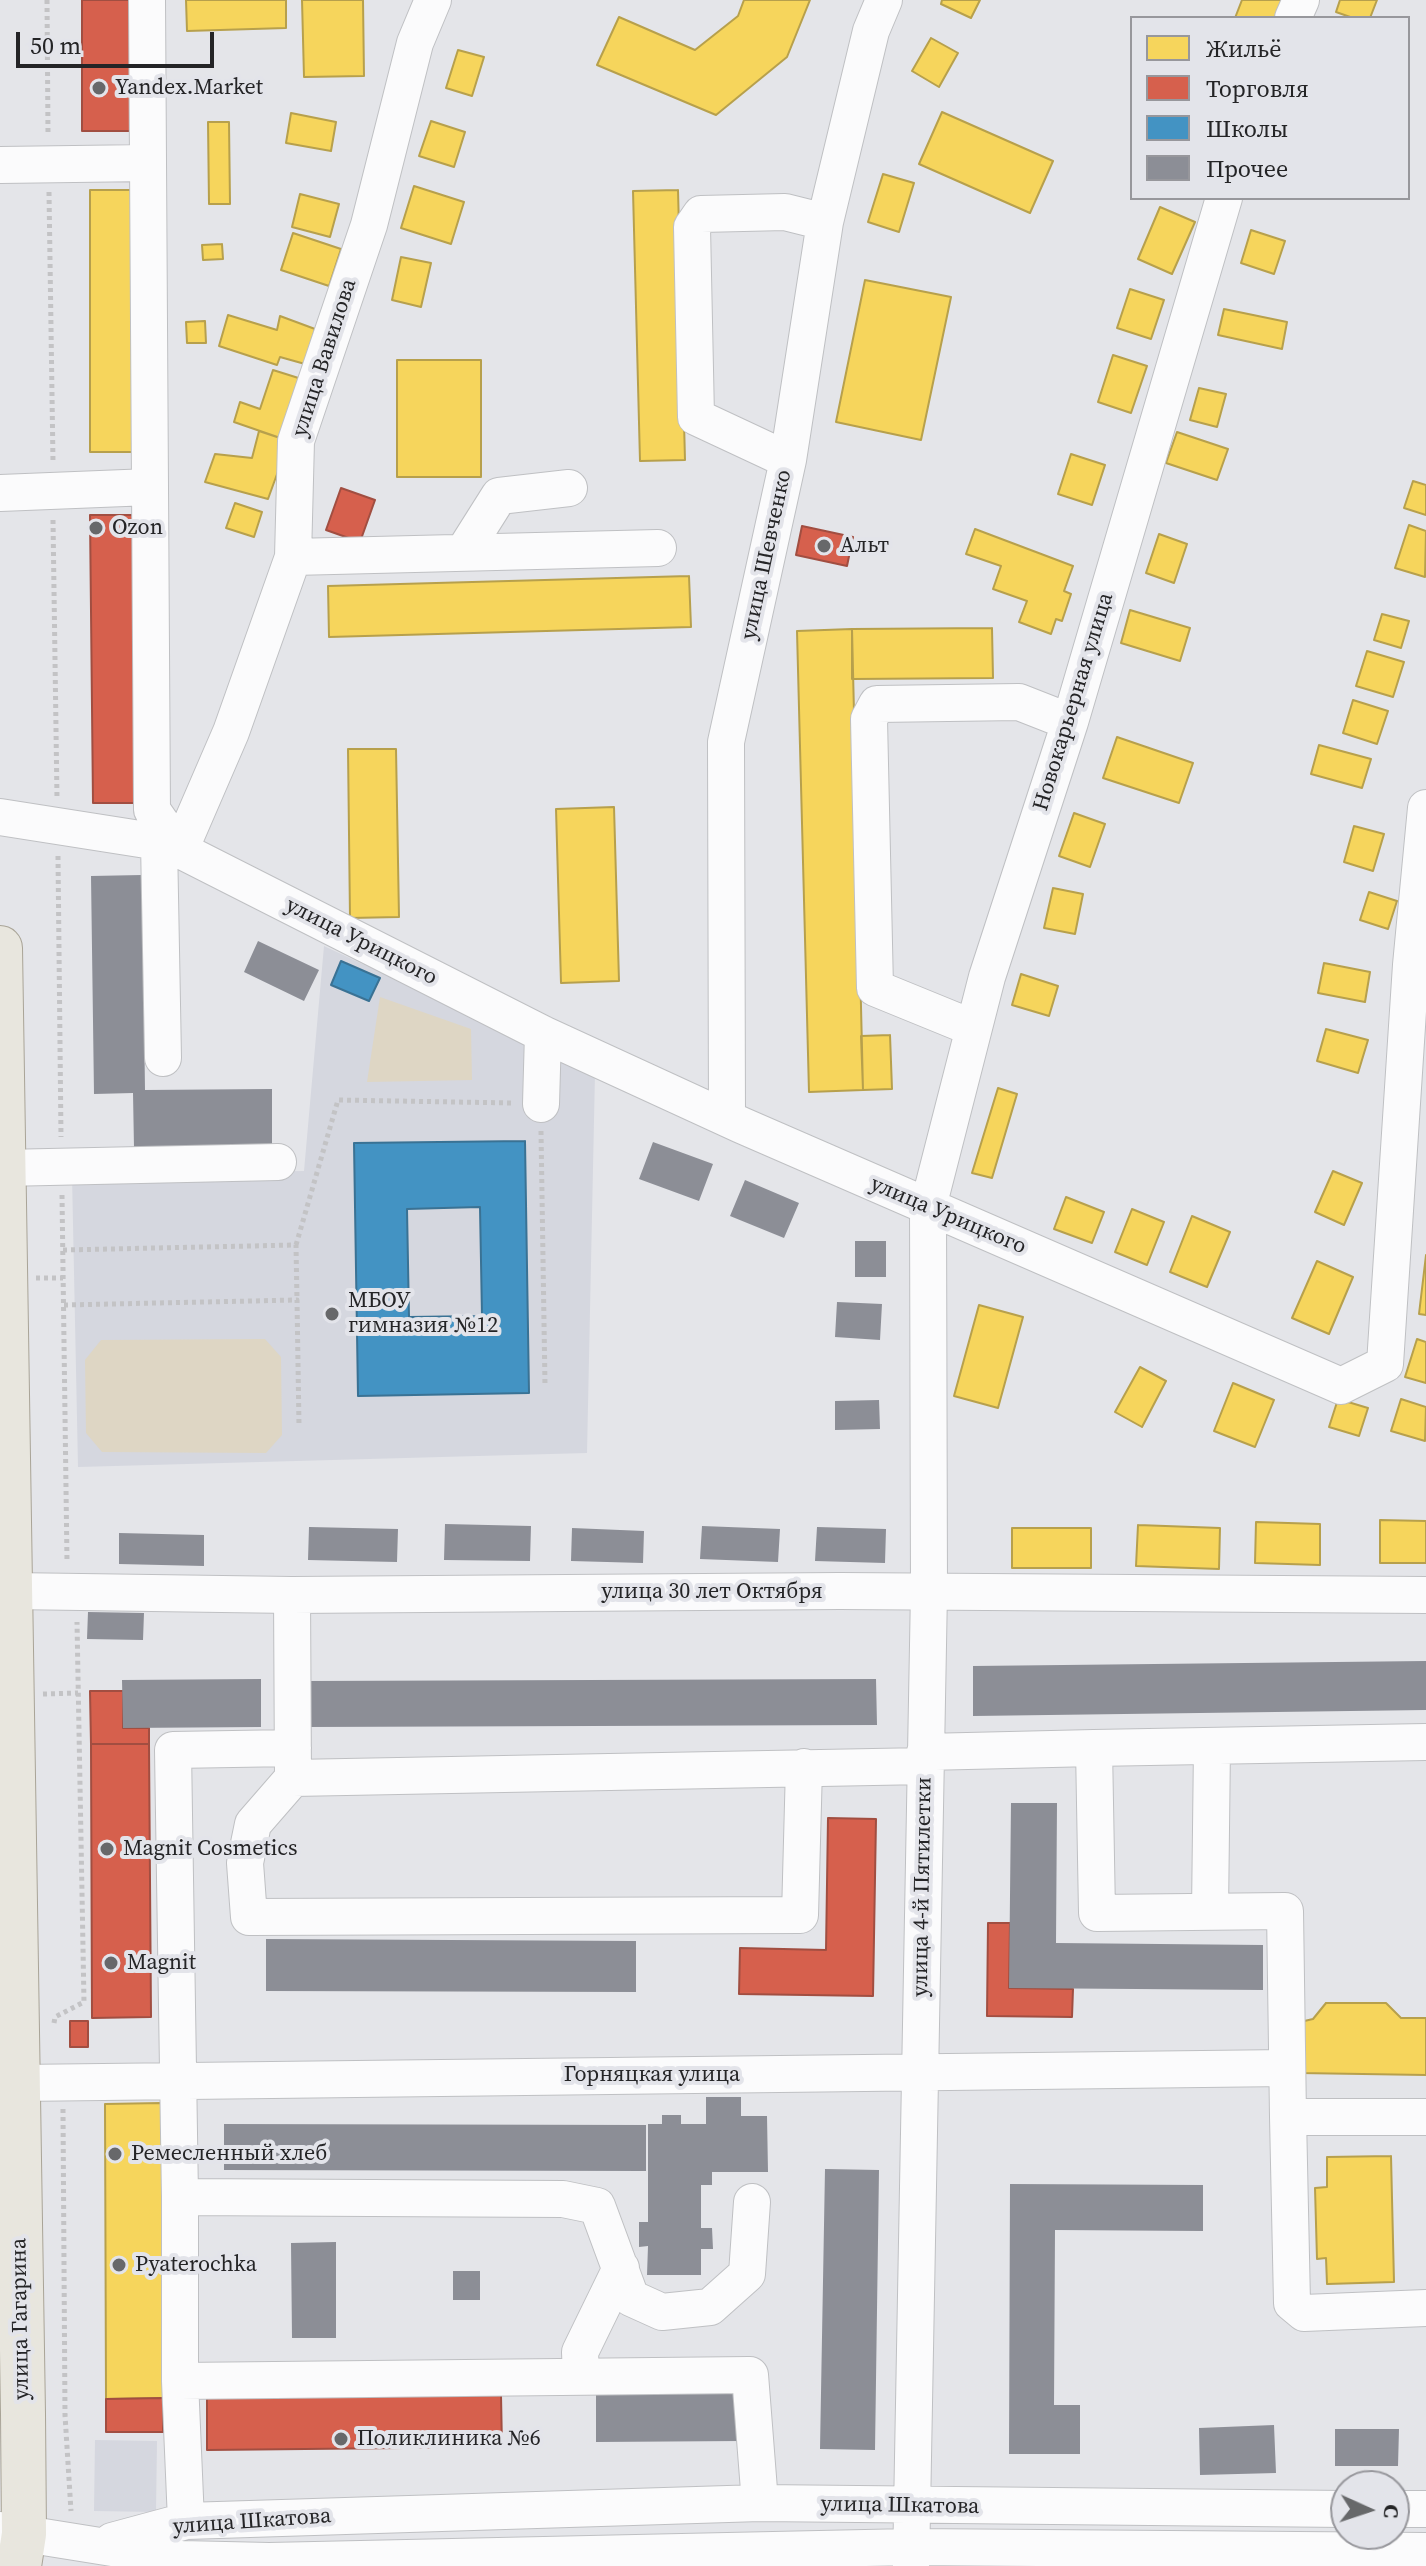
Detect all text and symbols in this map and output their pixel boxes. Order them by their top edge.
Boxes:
scale bar [20,16,218,66]
legend [1130,16,1410,200]
text: 50 m [30,29,81,62]
text: Жильё [1206,32,1281,65]
text: Торговля [1206,72,1309,105]
place label: Yandex.Market [115,75,263,101]
marker: Yandex.Market [90,79,108,97]
text: Школы [1206,112,1288,145]
text: Прочее [1206,152,1288,185]
street label: улица Вавилова [287,276,363,440]
street label: улица Шевченко [736,468,798,642]
place label: Ozon [112,515,163,541]
marker: Ozon [87,519,105,537]
place label: Альт [840,533,889,559]
marker: Альт [815,537,833,555]
street label: Новокарьерная улица [1028,590,1120,814]
street label: улица Урицкого [281,892,441,992]
street label: улица Урицкого [866,1171,1030,1261]
place label: МБОУ гимназия №12 [348,1288,498,1340]
marker: МБОУ гимназия №12 [323,1305,341,1323]
street label: улица 30 лет Октября [601,1579,823,1605]
street label: улица 4-й Пятилетки [908,1777,938,1997]
place label: Magnit Cosmetics [123,1836,297,1862]
marker: Magnit Cosmetics [98,1840,116,1858]
place label: Magnit [127,1950,196,1976]
marker: Magnit [102,1954,120,1972]
street label: Горняцкая улица [564,2062,740,2088]
place label: Ремесленный хлеб [131,2141,327,2167]
marker: Ремесленный хлеб [106,2145,124,2163]
street label: улица Гагарина [6,2238,36,2400]
place label: Pyaterochka [135,2252,257,2278]
marker: Pyaterochka [110,2256,128,2274]
place label: Поликлиника №6 [357,2426,541,2452]
marker: Поликлиника №6 [332,2430,350,2448]
north arrow [1330,2470,1410,2550]
street label: улица Шкатова [820,2491,980,2521]
street label: улица Шкатова [172,2503,332,2541]
text: С [1377,2504,1407,2519]

